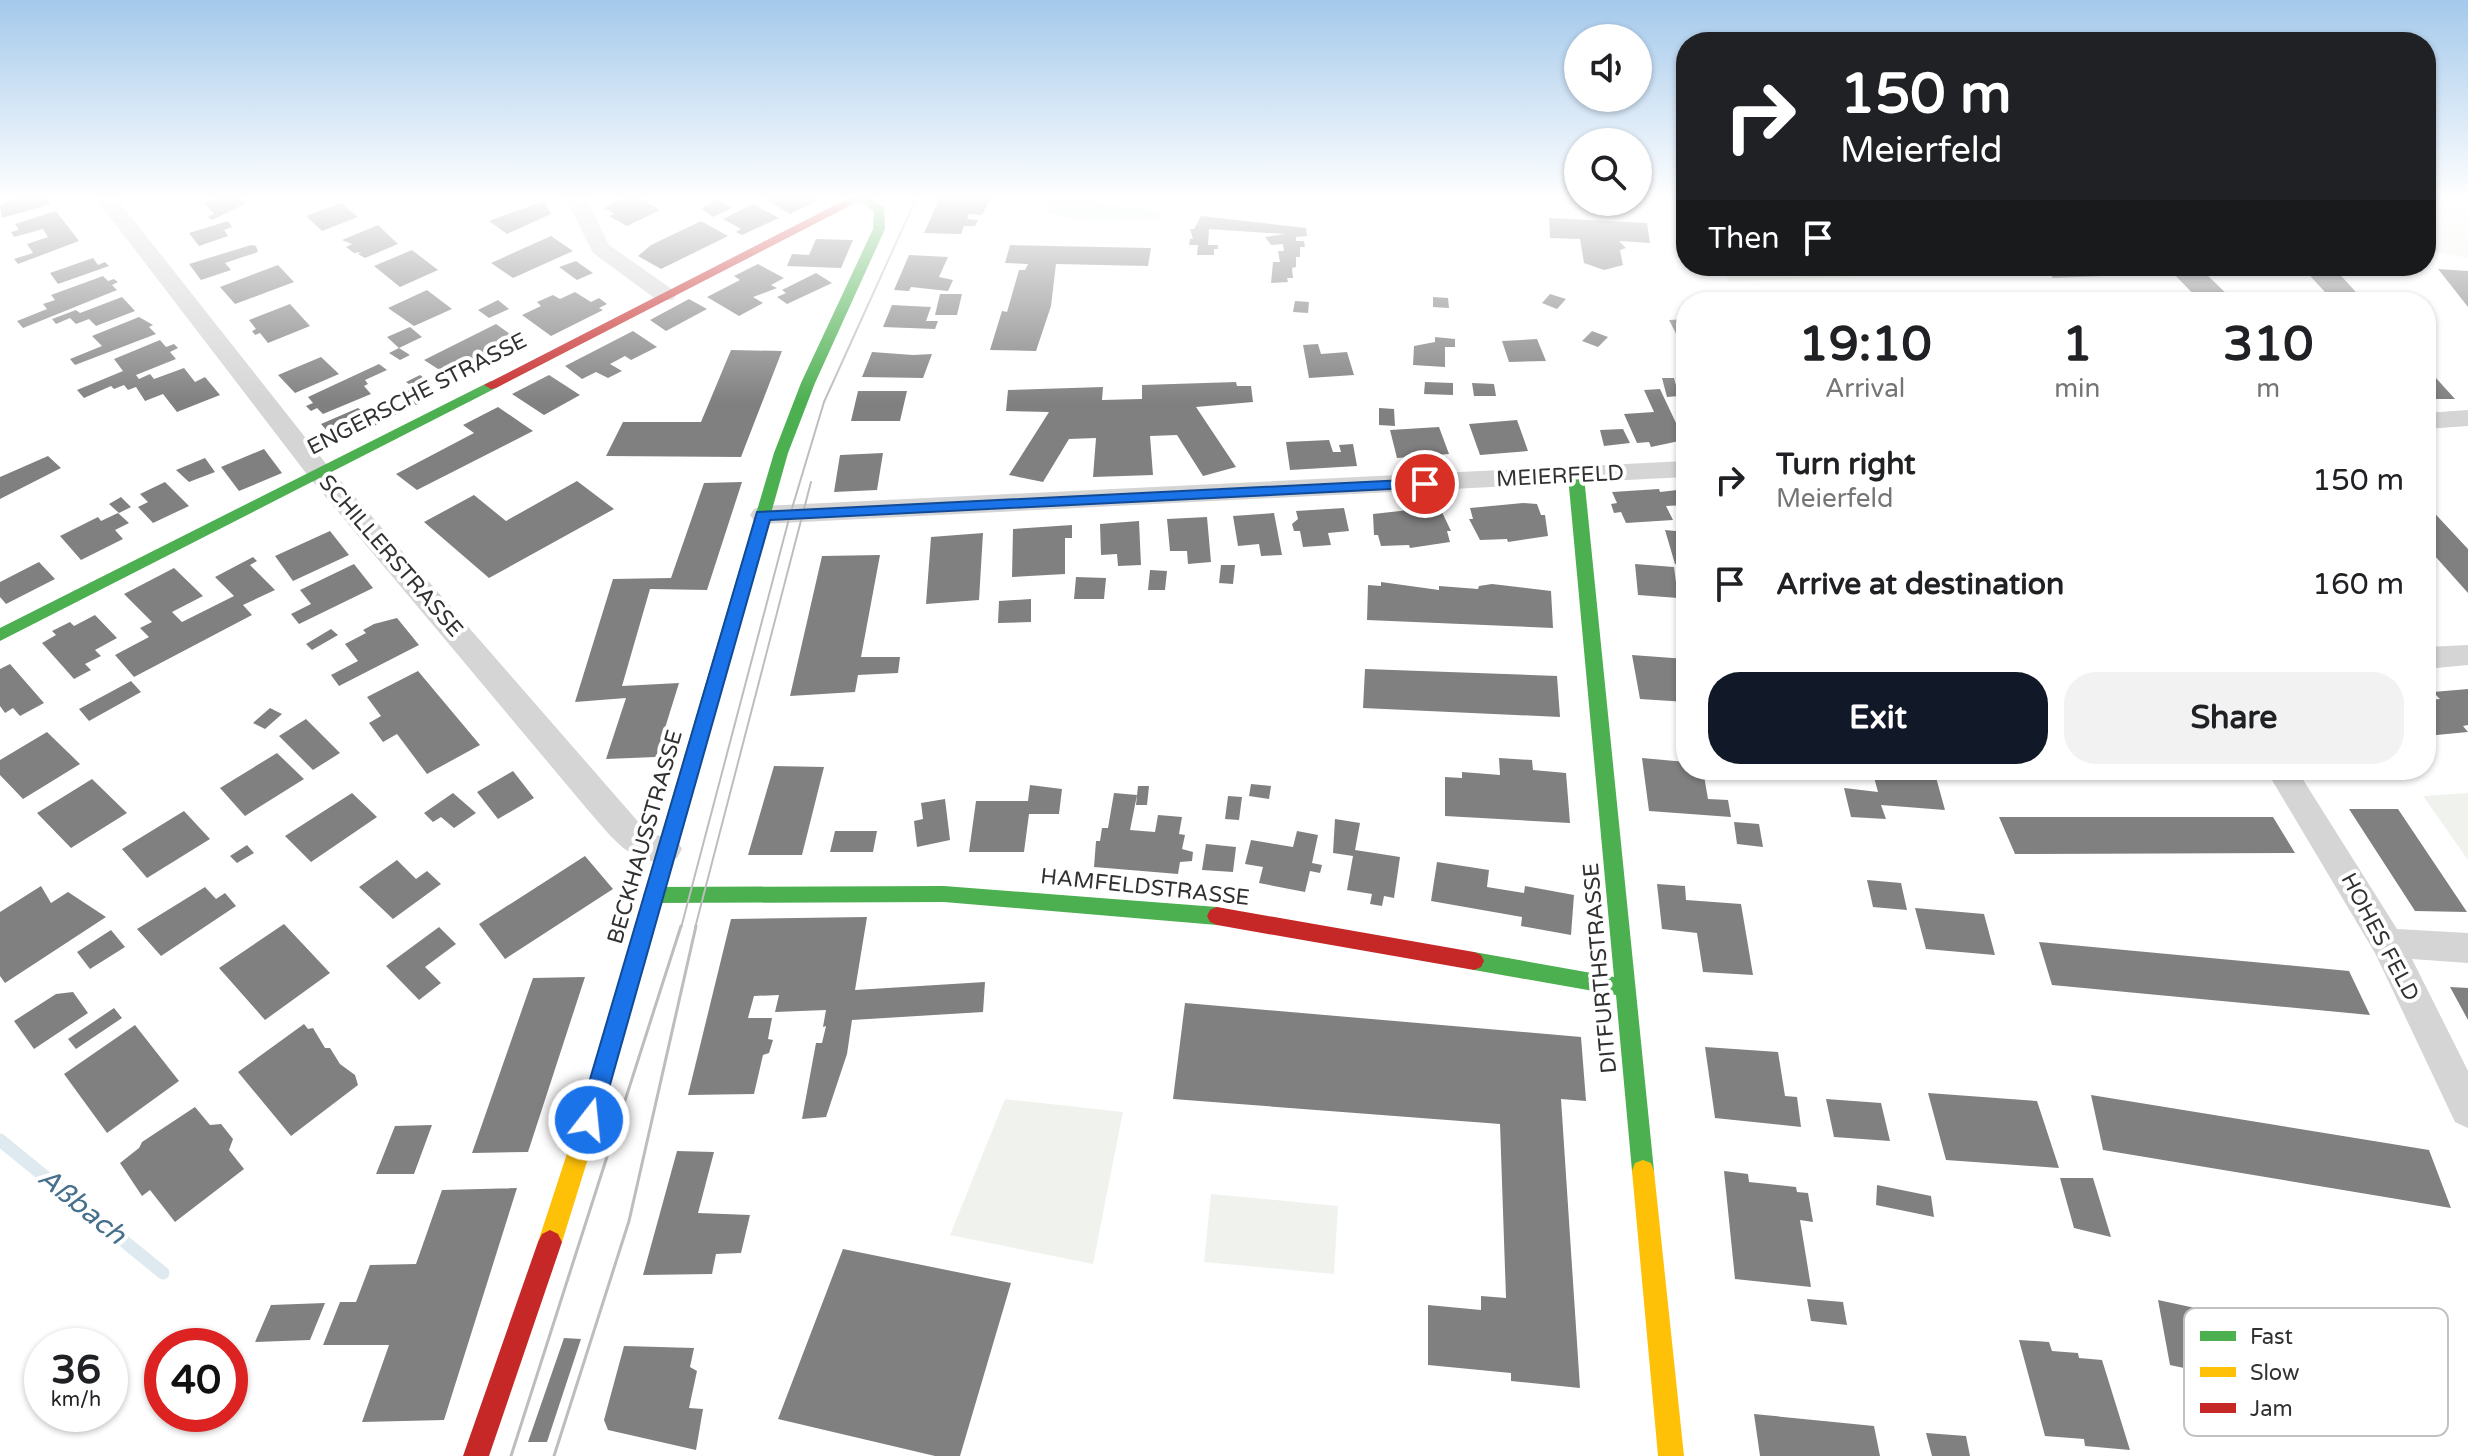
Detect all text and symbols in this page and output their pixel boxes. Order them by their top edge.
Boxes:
map controls [1564,24,1652,216]
button: sound [1564,24,1652,112]
text: 150 m [1840,61,2011,128]
icon: right [1708,64,1812,168]
button: search [1564,128,1652,216]
text: Meierfeld [1840,129,2003,172]
icon: arrive [1796,216,1840,260]
text: Then [1708,220,1780,257]
text: 19:10 [1799,316,1932,374]
text: 1 [2062,316,2092,374]
text: 310 [2223,316,2313,374]
street label: ENGERSCHE STRASSE [303,327,531,461]
text: Arrival [1825,373,1905,404]
text: min [2054,373,2100,404]
text: m [2256,373,2280,404]
text: Turn right [1776,446,1916,483]
pin [1391,450,1459,518]
icon: right [1708,458,1752,502]
street label: MEIERFELD [1495,460,1625,492]
icon: arrive [1403,462,1447,506]
text: 150 m [2312,462,2404,499]
street label: SCHILLERSTRASSE [314,470,468,642]
text: Meierfeld [1776,483,1893,514]
icon: arrive [1708,562,1752,606]
text: Arrive at destination [1776,566,2064,603]
text: 160 m [2312,566,2404,603]
button: Exit [1708,672,2048,764]
button: Share [2064,672,2404,764]
street label: BECKHAUSSTRASSE [602,727,688,947]
street label: DITFURTHSTRASSE [1578,862,1622,1074]
street label: HAMFELDSTRASSE [1039,863,1251,911]
street label: HOHES FELD [2335,869,2425,1005]
position arrow [547,1078,631,1162]
water label: Aßbach [31,1160,134,1252]
legend [2184,1308,2448,1436]
text: Fast [2250,1324,2293,1350]
speed limit sign: 40 [144,1328,248,1432]
text: 36 [51,1346,101,1394]
text: Slow [2250,1360,2300,1386]
text: km/h [51,1388,101,1412]
text: Jam [2250,1396,2293,1422]

